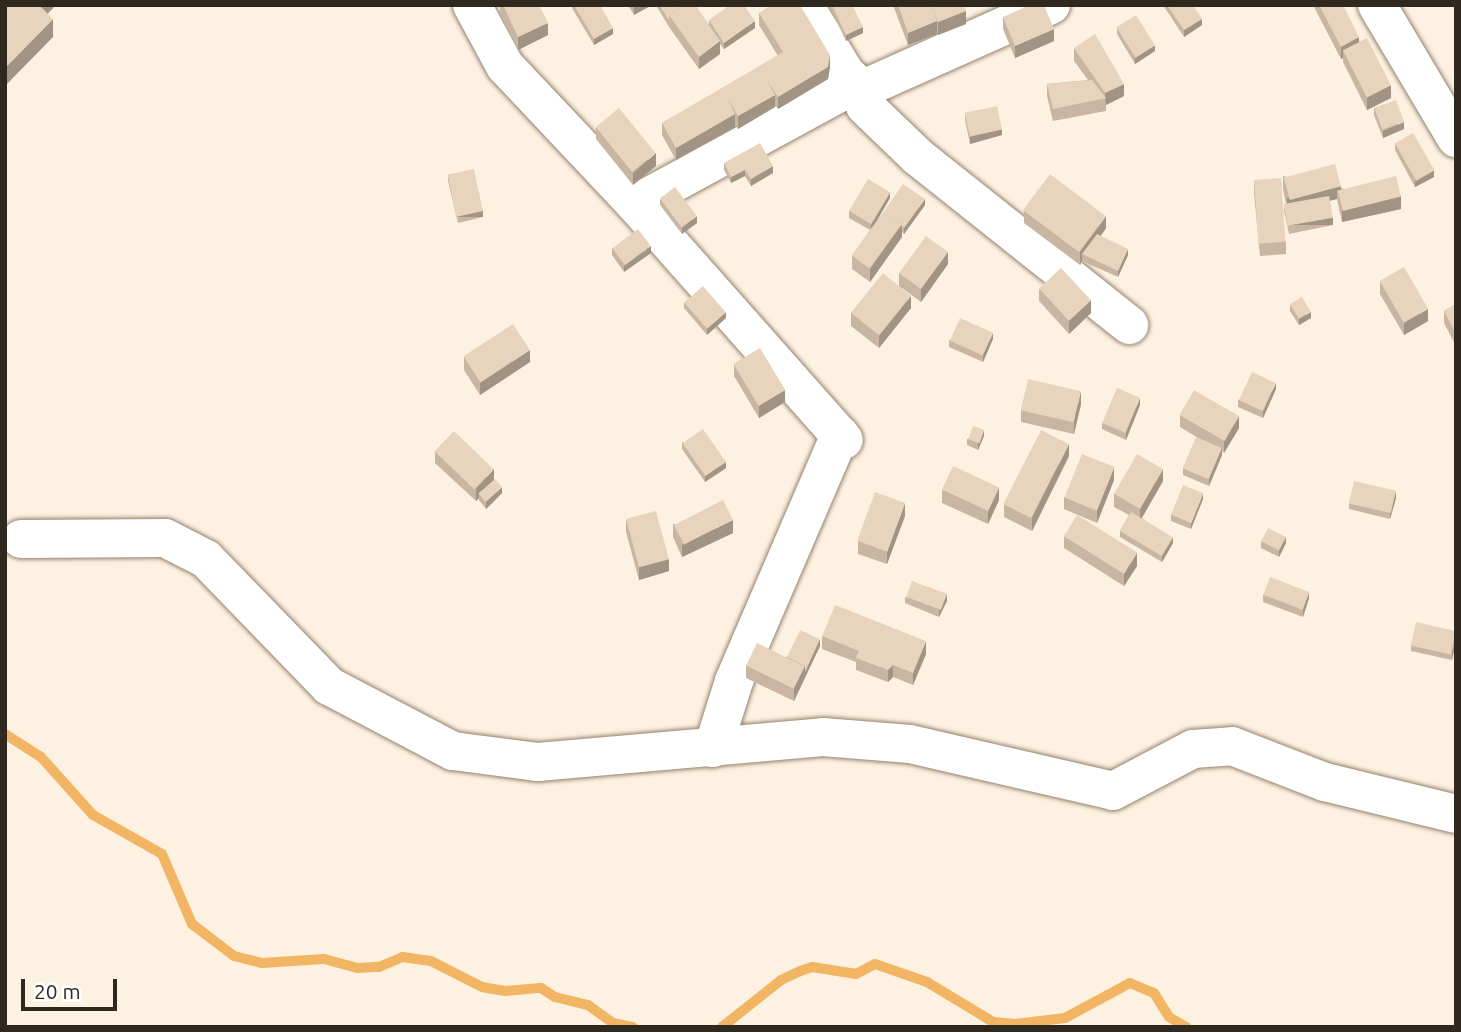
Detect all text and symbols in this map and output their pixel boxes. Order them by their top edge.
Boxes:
scale bar [24,965,121,1009]
text: 20 m [34,979,81,1003]

